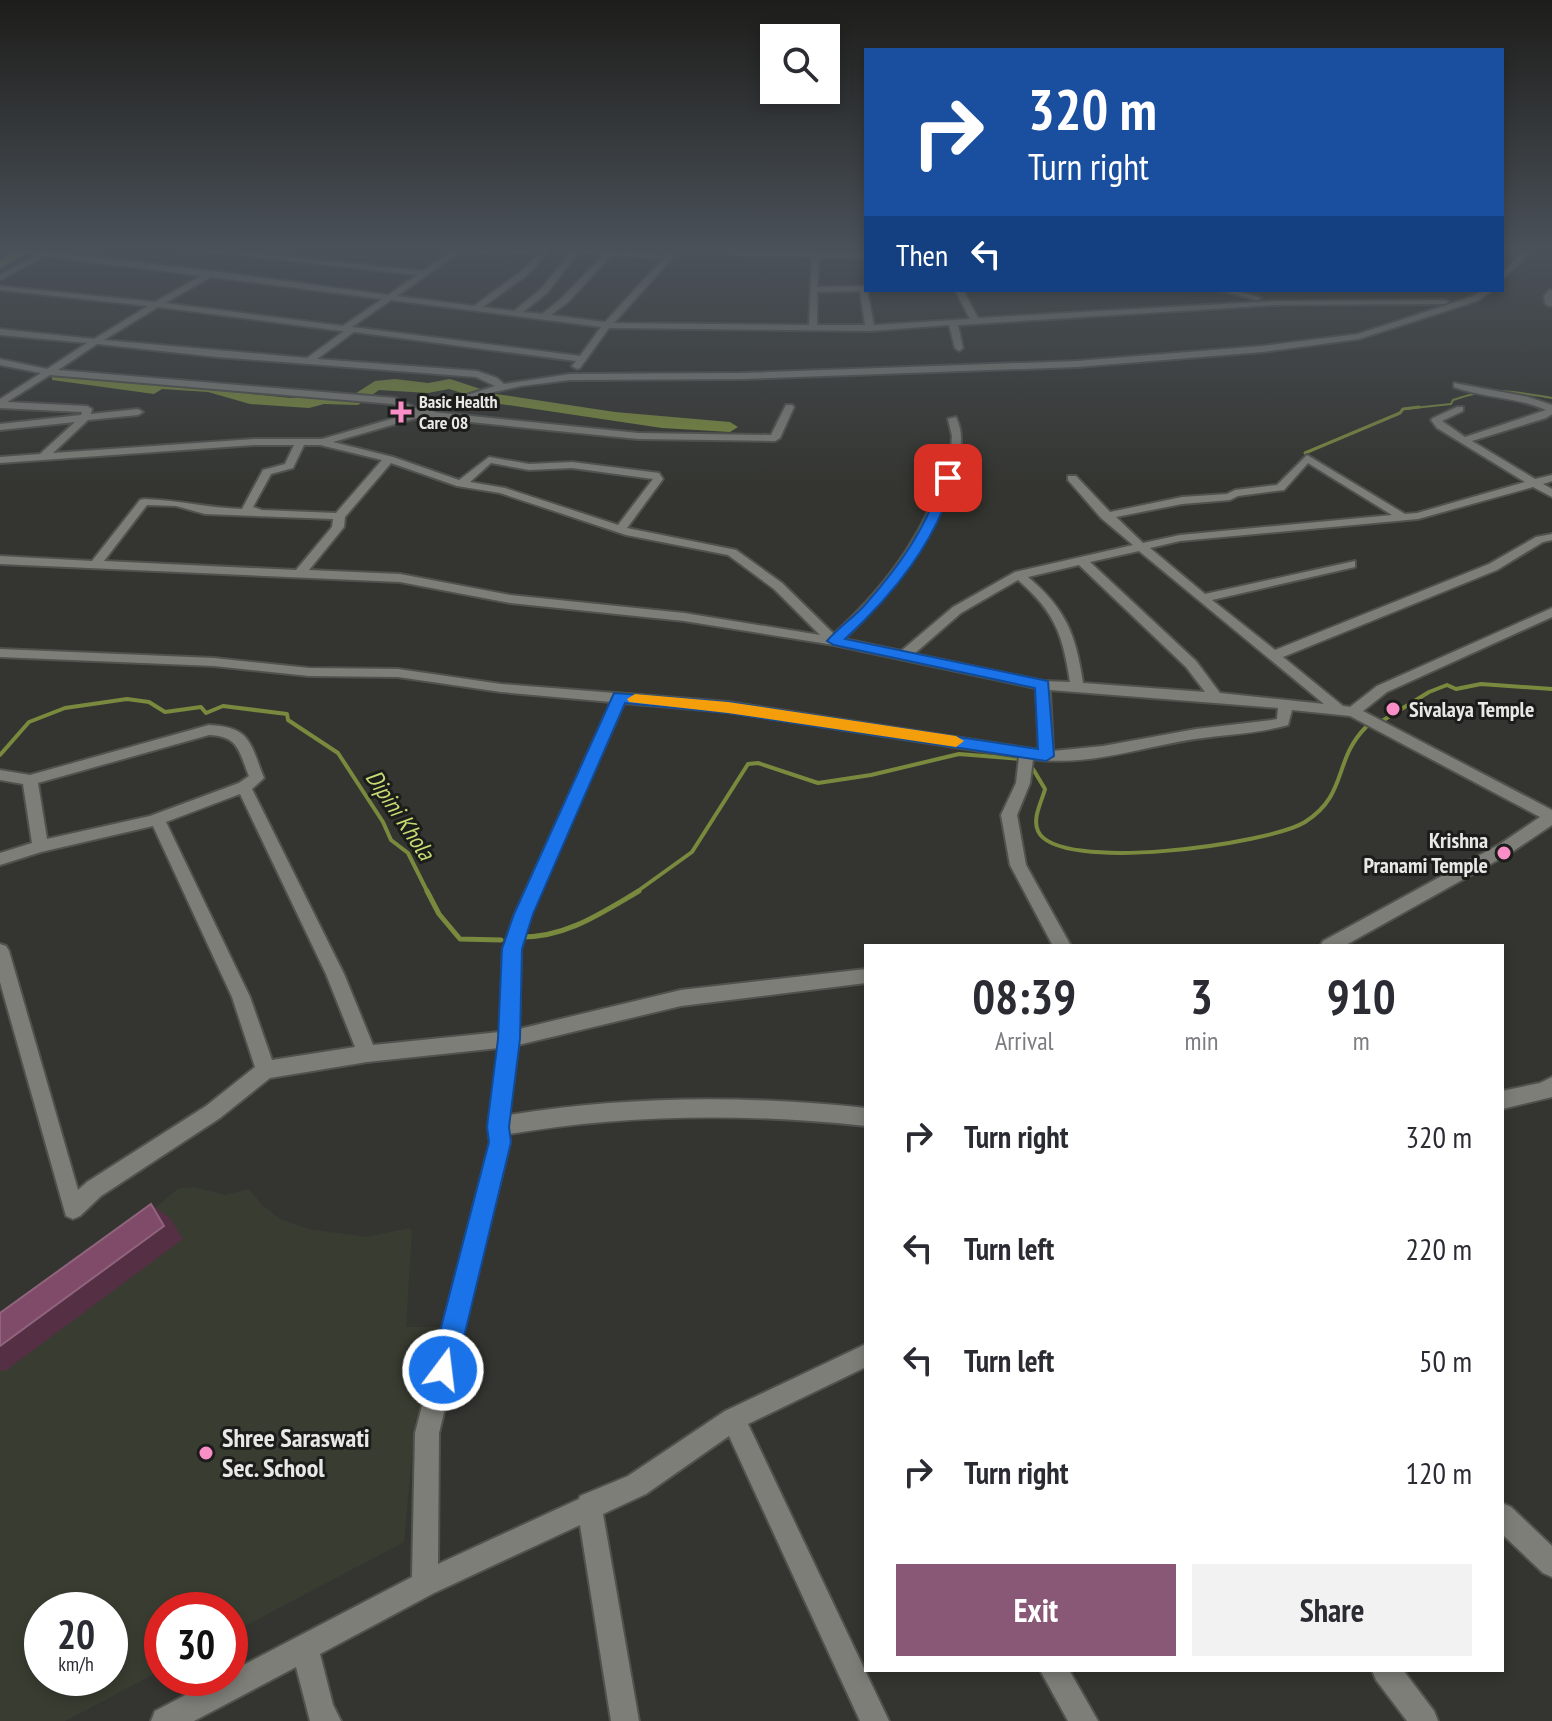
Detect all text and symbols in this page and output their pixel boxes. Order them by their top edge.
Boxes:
map controls [760,24,840,104]
button: search [760,24,840,104]
text: 320 m [1028,73,1157,145]
icon: right [896,80,1000,184]
text: Turn right [1028,143,1149,190]
icon: left [964,232,1008,276]
text: Then [896,235,948,274]
place label: Basic Health Care 08 [419,390,498,434]
marker: Basic Health Care 08 [390,401,412,423]
pin [914,444,982,512]
icon: arrive [926,456,970,500]
place label: Sivalaya Temple [1409,695,1534,723]
marker: Sivalaya Temple [1384,700,1402,718]
water label: Dipini Khola [359,764,443,867]
place label: Krishna Pranami Temple [1363,826,1488,879]
marker: Krishna Pranami Temple [1495,844,1513,862]
text: 08:39 [972,965,1076,1027]
text: 3 [1190,965,1213,1027]
text: 910 [1327,965,1396,1027]
text: Arrival [995,1024,1054,1057]
text: min [1184,1024,1218,1057]
text: m [1353,1024,1370,1057]
icon: right [896,1114,940,1158]
text: Turn right [964,1117,1068,1156]
text: 320 m [1406,1117,1472,1156]
icon: left [896,1226,940,1270]
text: Turn left [964,1229,1054,1268]
text: 220 m [1406,1229,1472,1268]
position arrow [401,1328,485,1412]
icon: left [896,1338,940,1382]
text: Turn left [964,1341,1054,1380]
text: 50 m [1419,1341,1472,1380]
place label: Shree Saraswati Sec. School [222,1421,370,1484]
marker: Shree Saraswati Sec. School [197,1444,215,1462]
icon: right [896,1450,940,1494]
text: Turn right [964,1453,1068,1492]
text: 120 m [1406,1453,1472,1492]
button: Exit [896,1564,1176,1656]
button: Share [1192,1564,1472,1656]
speed limit sign: 30 [144,1592,248,1696]
text: 20 [57,1608,95,1660]
text: km/h [58,1651,94,1677]

